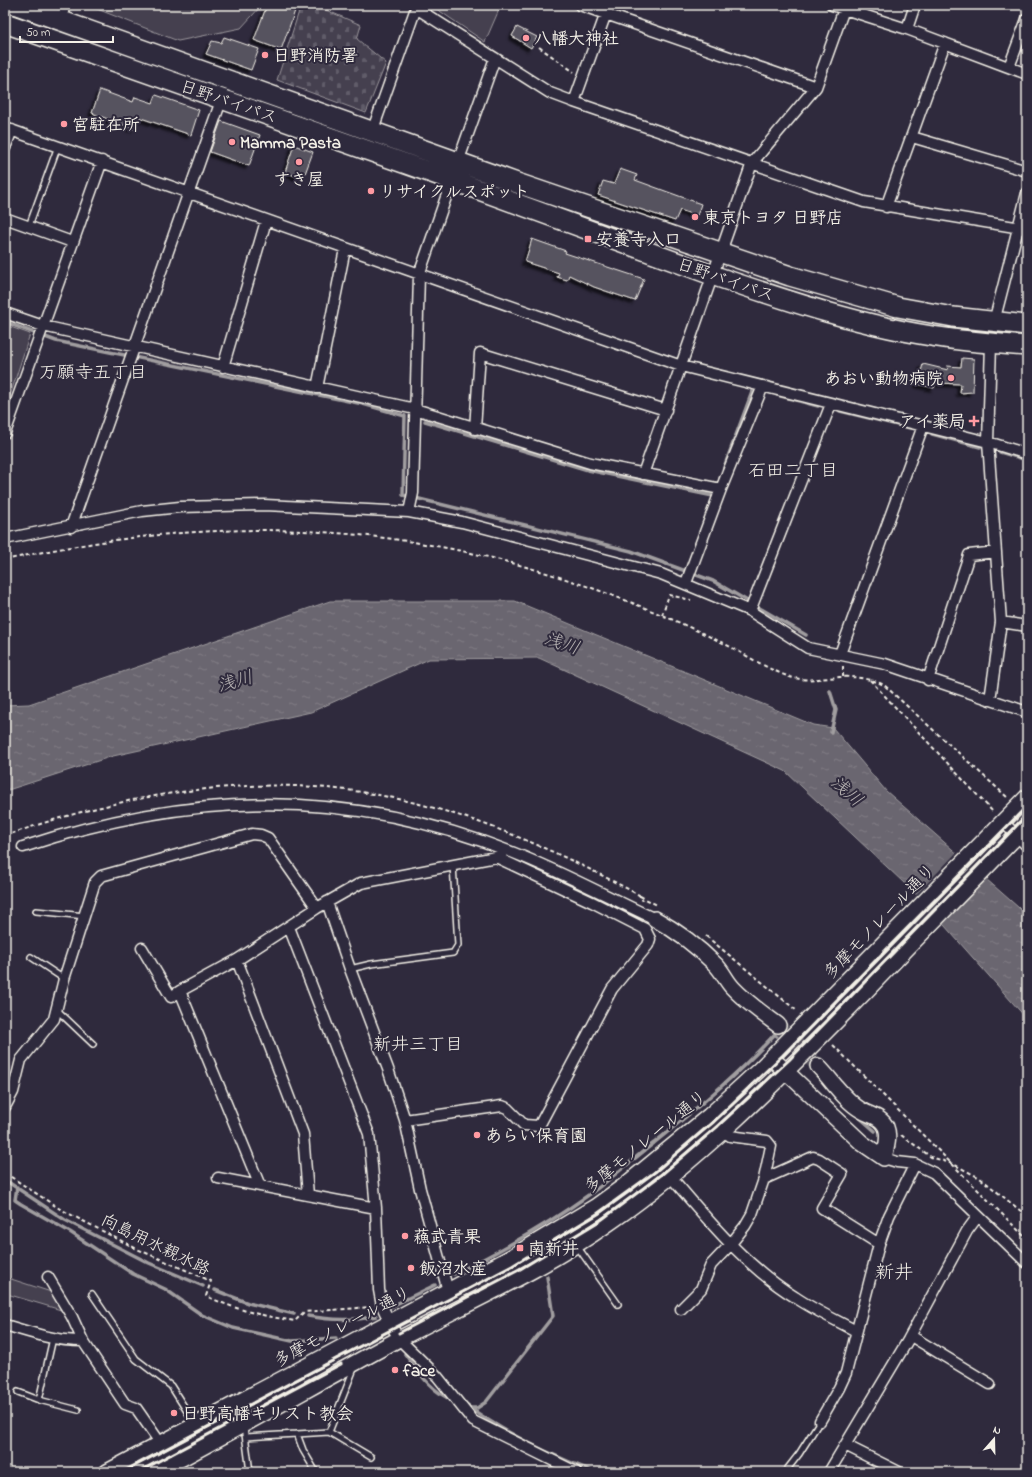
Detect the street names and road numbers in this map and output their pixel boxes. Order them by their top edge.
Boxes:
street label: 日野バイパス [176,74,281,131]
street label: 日野バイパス [673,252,778,309]
street label: 多摩モノレール通り [818,859,942,985]
street label: 多摩モノレール通り [579,1085,713,1200]
street label: 向島用水親水路 [96,1208,214,1283]
street label: 多摩モノレール通り [270,1281,416,1374]

